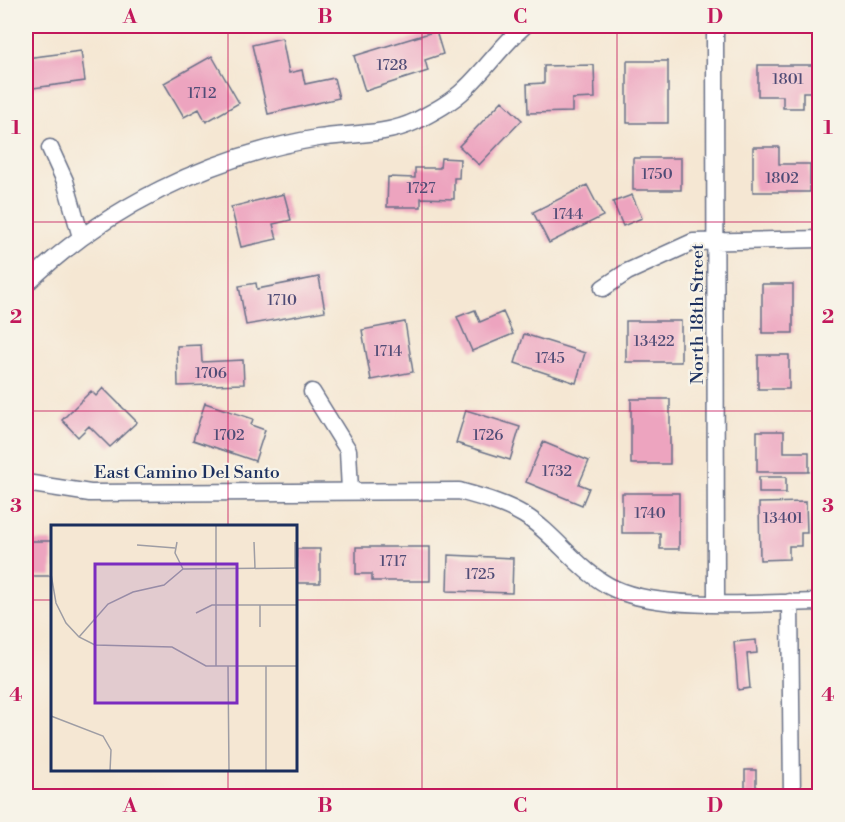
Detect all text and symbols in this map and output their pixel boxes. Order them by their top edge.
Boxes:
text: A [122,5,138,30]
text: B [317,5,333,30]
text: C [513,5,527,30]
text: D [707,5,723,30]
house number: 1728 [377,56,407,75]
house number: 1801 [772,70,804,89]
house number: 1712 [187,84,217,103]
text: 1 [11,116,21,141]
text: 1 [823,116,833,141]
house number: 1750 [641,165,673,184]
house number: 1802 [765,169,799,188]
house number: 1727 [406,179,436,198]
house number: 1744 [553,205,583,224]
street label: North 18th Street [686,243,709,384]
house number: 1710 [267,291,297,310]
text: 2 [10,305,22,330]
text: 2 [822,305,834,330]
house number: 13422 [633,332,675,351]
house number: 1714 [374,342,402,361]
house number: 1745 [535,349,565,368]
house number: 1706 [195,364,227,383]
house number: 1702 [213,426,245,445]
house number: 1726 [473,426,503,445]
street label: East Camino Del Santo [94,461,280,484]
house number: 1732 [542,462,572,481]
text: 3 [10,494,22,519]
text: 3 [822,494,834,519]
house number: 1740 [634,504,666,523]
house number: 13401 [763,509,803,528]
inset map [51,525,297,771]
house number: 1717 [379,552,407,571]
house number: 1725 [465,565,495,584]
text: 4 [9,683,23,708]
text: 4 [821,683,835,708]
text: A [122,794,138,819]
text: B [317,794,333,819]
text: C [513,794,527,819]
text: D [707,794,723,819]

